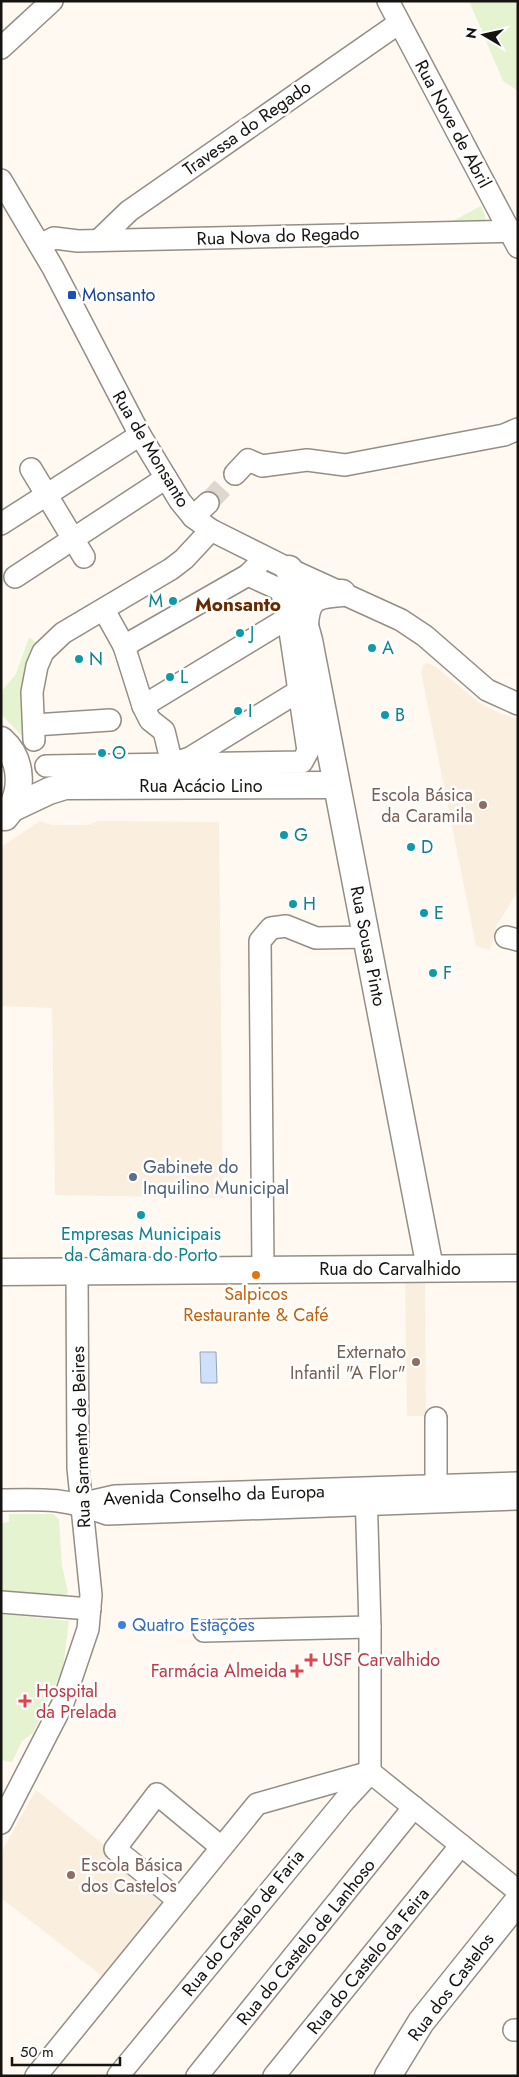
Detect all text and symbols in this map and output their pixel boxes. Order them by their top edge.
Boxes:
north arrow [459,10,509,60]
text: N [460,26,482,40]
street label: Rua Nove de Abril [408,55,498,193]
street label: Travessa do Regado [178,74,316,182]
street label: Rua Nova do Regado [196,220,360,252]
place label: Monsanto [82,282,156,308]
marker: Monsanto [66,289,78,301]
street label: Rua de Monsanto [106,386,196,512]
place label: M [148,588,163,614]
district label: Monsanto [195,591,281,618]
marker: M [167,595,179,607]
place label: J [248,620,254,646]
marker: J [234,627,246,639]
place label: A [382,635,394,661]
marker: A [366,642,378,654]
place label: N [89,646,103,672]
marker: N [73,653,85,665]
place label: L [180,664,188,690]
marker: L [164,671,176,683]
place label: I [248,698,252,724]
place label: B [395,702,405,728]
marker: I [232,705,244,717]
marker: B [379,709,391,721]
place label: O [112,740,126,766]
marker: O [96,747,108,759]
street label: Rua Acácio Lino [139,773,263,799]
place label: Escola Básica da Caramila [371,782,473,829]
marker: Escola Básica da Caramila [477,799,489,811]
place label: G [294,822,308,848]
marker: G [278,829,290,841]
place label: D [421,834,433,860]
marker: D [405,841,417,853]
street label: Rua Sousa Pinto [344,884,392,1009]
place label: H [303,891,316,917]
marker: H [287,898,299,910]
place label: E [434,900,444,926]
marker: E [418,907,430,919]
place label: F [443,960,452,986]
marker: F [427,967,439,979]
place label: Gabinete do Inquilino Municipal [143,1154,289,1201]
marker: Gabinete do Inquilino Municipal [127,1171,139,1183]
marker: Empresas Municipais da Câmara do Porto [135,1209,147,1221]
place label: Empresas Municipais da Câmara do Porto [61,1221,221,1268]
street label: Rua do Carvalhido [319,1256,461,1282]
marker: Salpicos Restaurante & Café [250,1269,262,1281]
place label: Salpicos Restaurante & Café [183,1281,329,1328]
place label: Externato Infantil "A Flor" [290,1339,406,1386]
street label: Rua Sarmento de Beires [65,1346,97,1528]
marker: Externato Infantil "A Flor" [410,1356,422,1368]
street label: Avenida Conselho da Europa [103,1478,325,1512]
place label: Quatro Estações [132,1612,255,1638]
marker: Quatro Estações [116,1619,128,1631]
place label: USF Carvalhido [322,1647,440,1673]
marker: USF Carvalhido [304,1653,318,1667]
place label: Farmácia Almeida [151,1658,287,1684]
marker: Farmácia Almeida [291,1665,303,1677]
place label: Hospital da Prelada [36,1678,117,1725]
marker: Hospital da Prelada [18,1694,32,1708]
street label: Rua do Castelo de Faria [176,1844,310,2002]
place label: Escola Básica dos Castelos [81,1852,183,1899]
street label: Rua do Castelo de Lanhoso [231,1853,382,2031]
marker: Escola Básica dos Castelos [65,1869,77,1881]
street label: Rua do Castelo da Feira [301,1882,435,2040]
street label: Rua dos Castelos [402,1928,500,2046]
scale bar [12,2034,120,2066]
text: 50 m [20,2041,54,2063]

